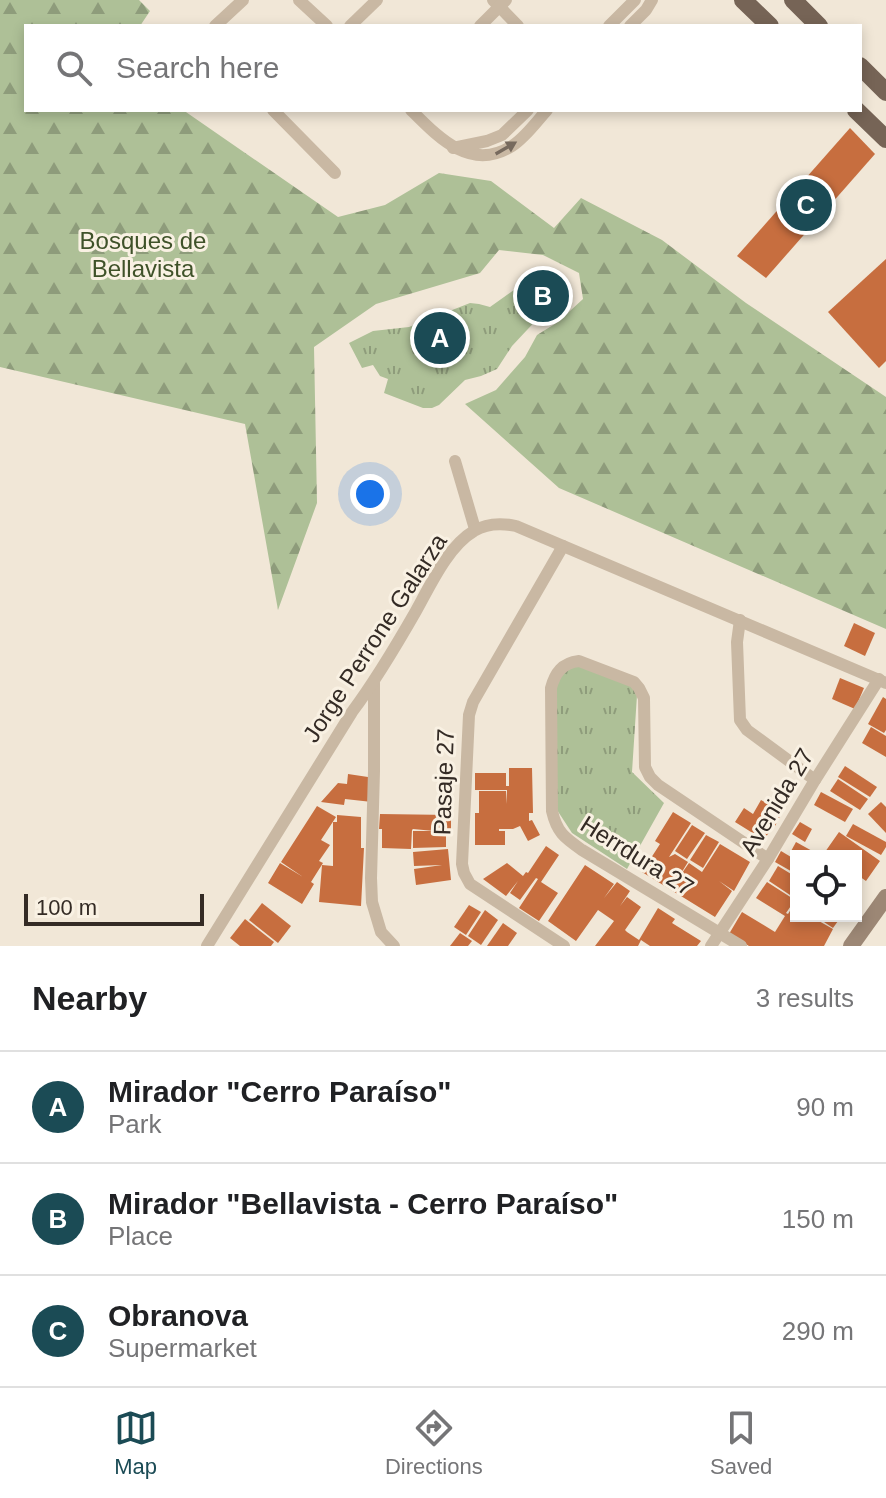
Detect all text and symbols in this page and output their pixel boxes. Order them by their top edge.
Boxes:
search box [24,24,862,112]
icon: search [52,46,96,90]
text: Search here [116,51,279,84]
one-way arrow [495,141,517,155]
pin: C [780,175,832,235]
park label: Bosques de Bellavista [80,227,206,282]
pin: B [517,266,569,326]
pin: A [414,308,466,368]
your location [350,474,390,514]
street label: Jorge Perrone Galarza [297,528,452,747]
street label: Pasaje 27 [428,728,459,836]
street label: Avenida 27 [734,744,819,860]
street label: Herrdura 27 [576,810,699,901]
map controls [790,850,862,922]
button: locate [790,850,862,922]
scale bar [24,890,204,926]
text: 100 m [36,895,97,920]
text: Nearby [32,979,147,1017]
text: 3 results [756,983,854,1013]
text: Mirador "Cerro Paraíso" [108,1075,452,1108]
text: A [49,1092,67,1122]
text: 90 m [796,1092,854,1122]
text: Park [108,1109,161,1139]
text: Mirador "Bellavista - Cerro Paraíso" [108,1187,618,1220]
text: B [49,1204,67,1234]
text: 150 m [782,1204,854,1234]
text: Place [108,1221,173,1251]
text: Obranova [108,1299,248,1332]
text: C [49,1316,67,1346]
text: 290 m [782,1316,854,1346]
text: Supermarket [108,1333,257,1363]
tab: Map [114,1406,158,1480]
tab: Directions [385,1406,483,1480]
tab: Saved [710,1406,772,1480]

